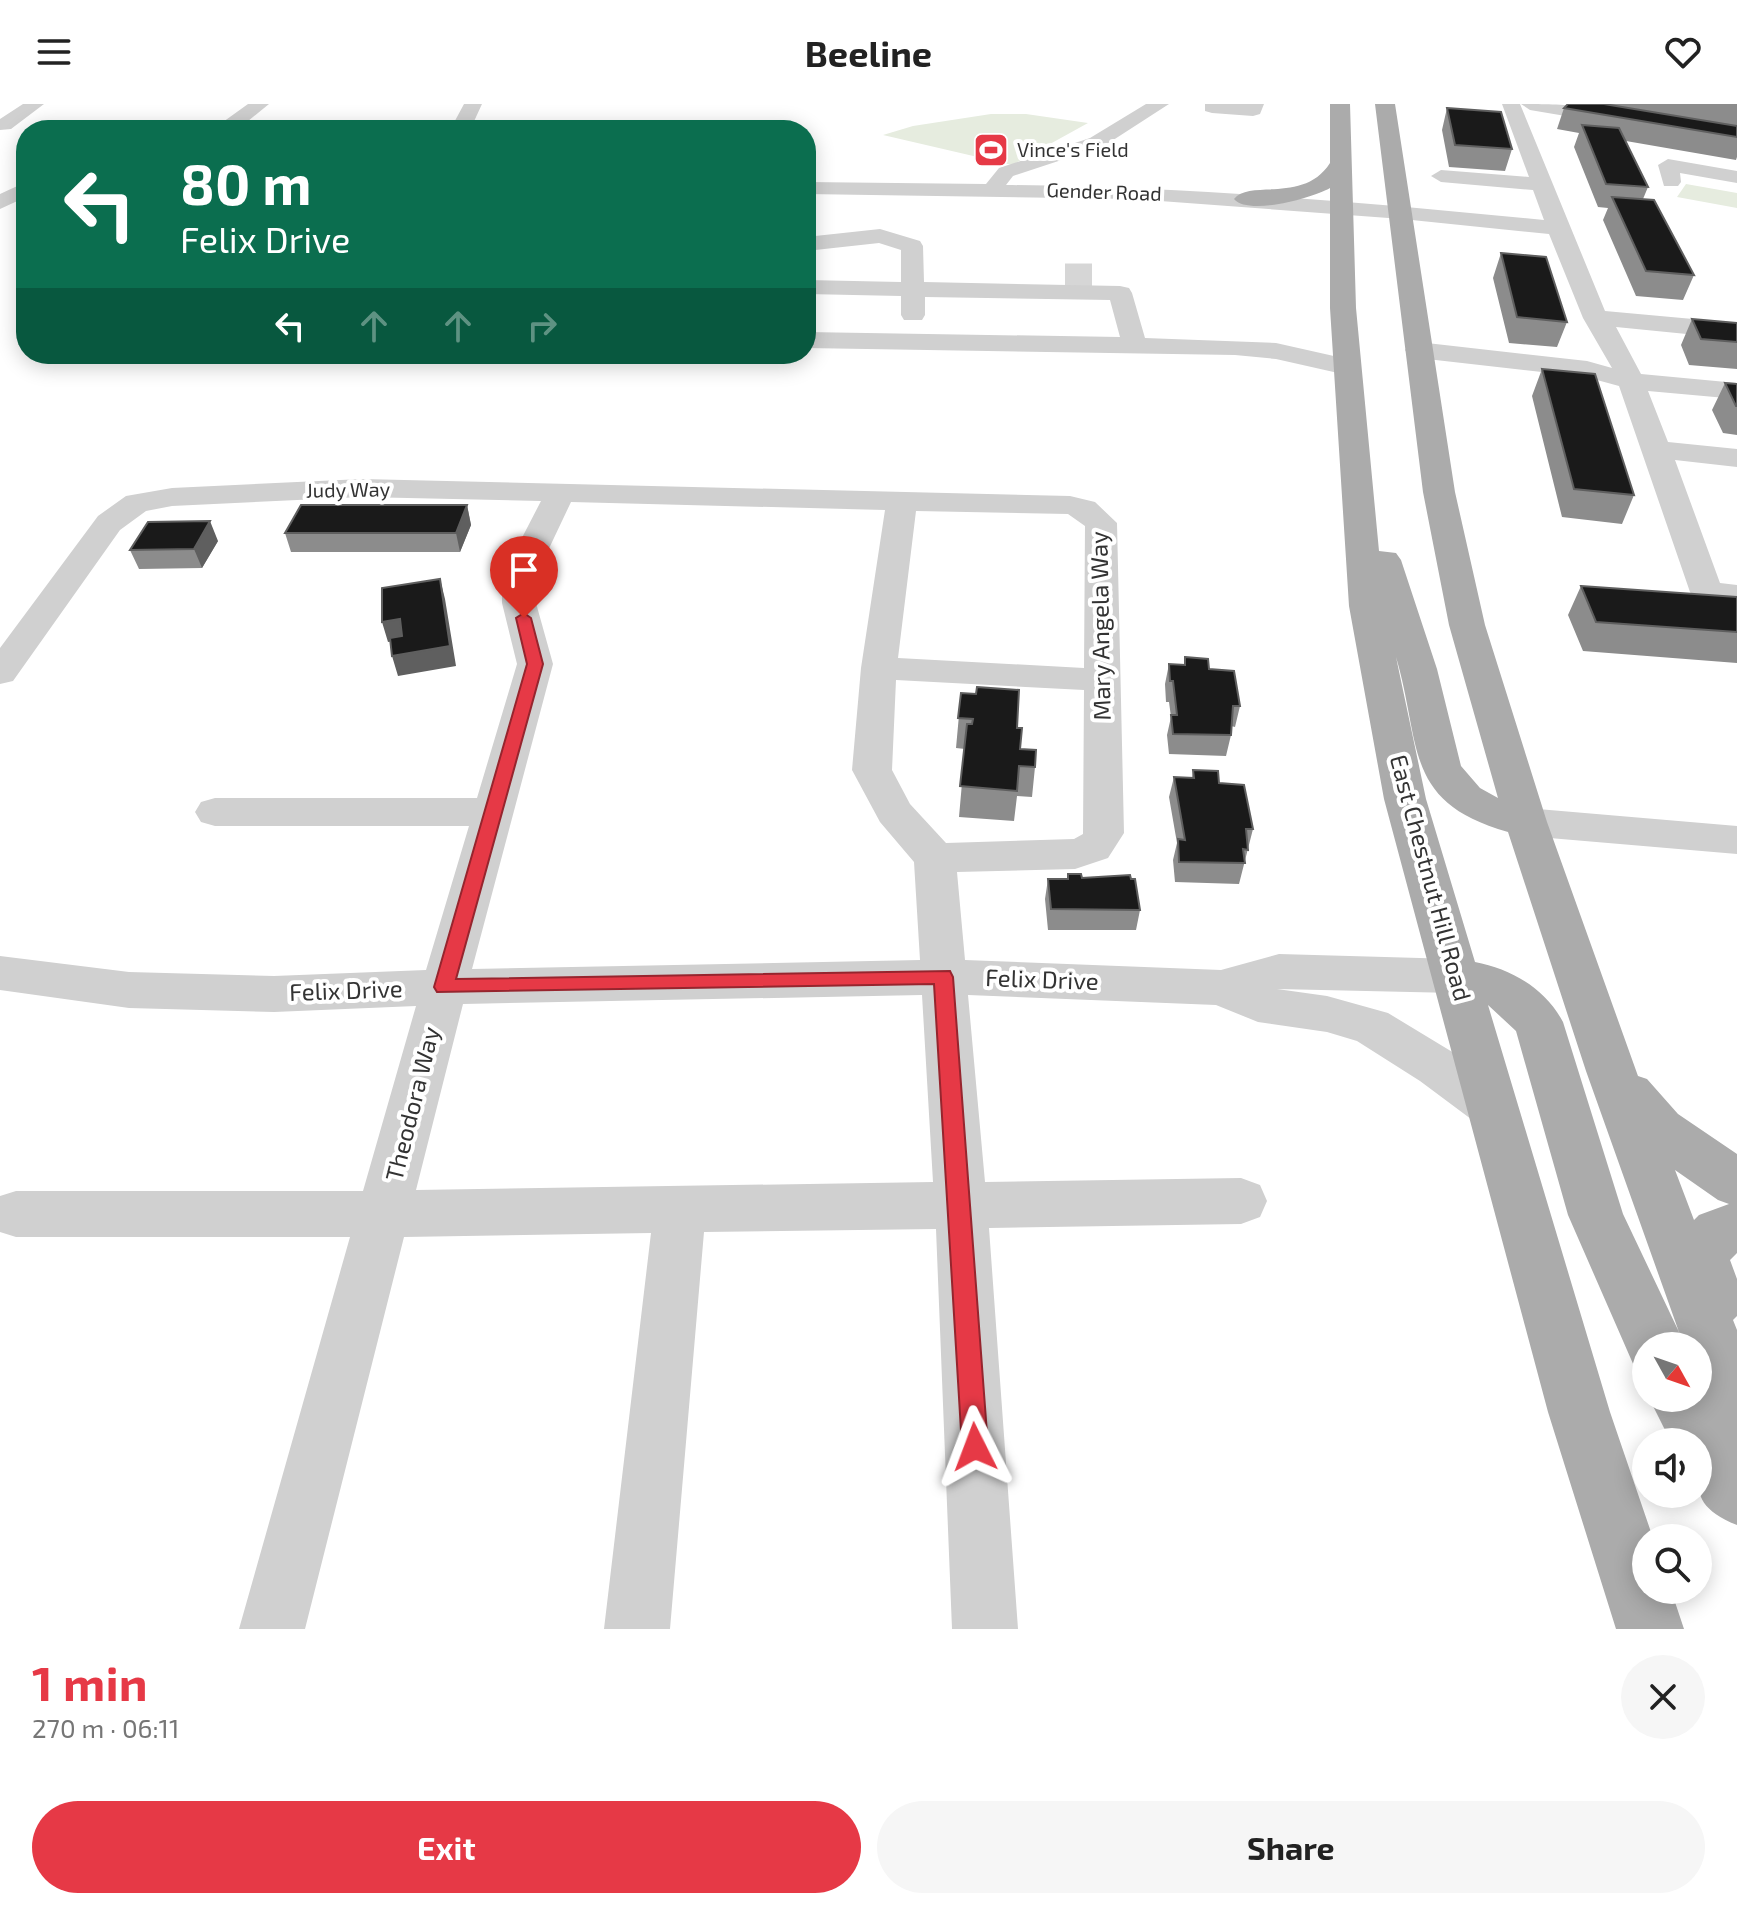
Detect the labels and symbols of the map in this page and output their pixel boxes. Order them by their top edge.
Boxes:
sports icon: Vince's Field [972,131,1010,169]
place label: Vince's Field [1017,137,1129,161]
street label: Gender Road [1046,177,1162,205]
street label: Judy Way [306,476,391,502]
street label: Mary Angela Way [1083,531,1116,721]
pin [490,536,558,618]
street label: East Chestnut Hill Road [1385,751,1478,1004]
street label: Felix Drive [985,962,1099,995]
street label: Felix Drive [289,973,403,1006]
street label: Theodora Way [378,1023,445,1184]
north arrow [1632,1332,1712,1412]
position arrow [933,1405,1017,1489]

